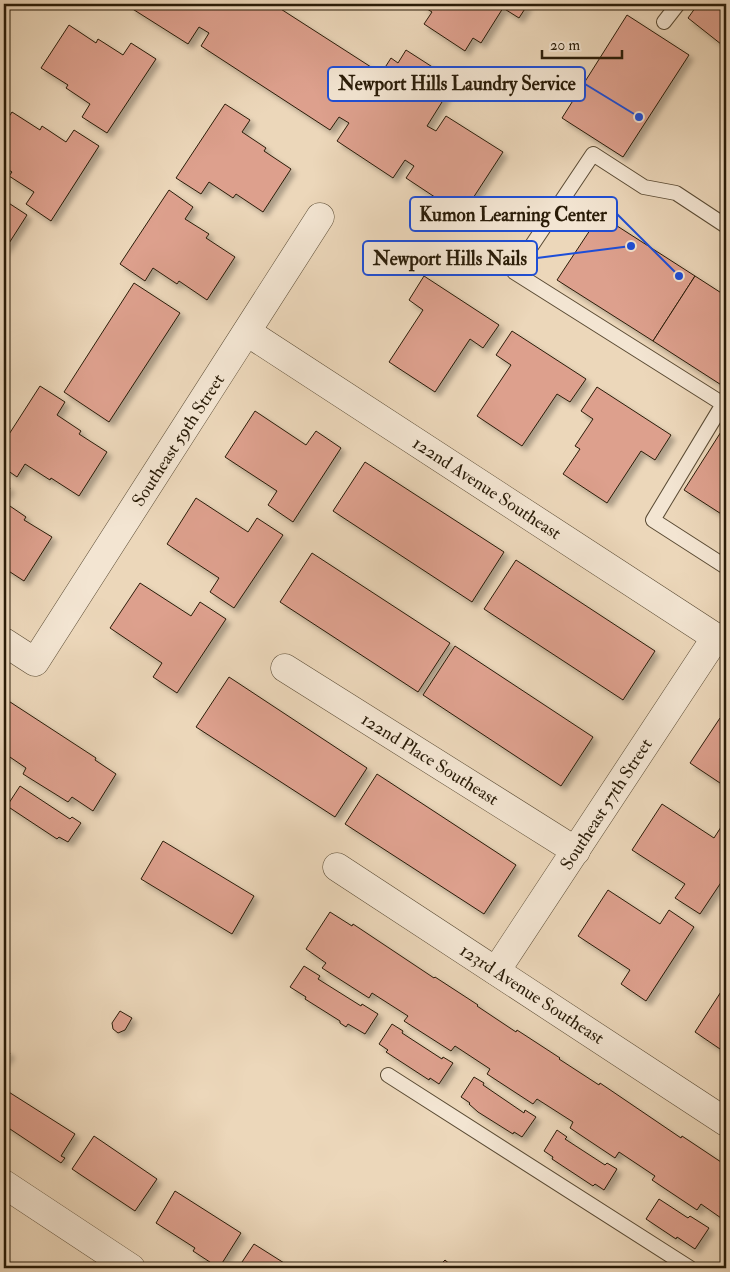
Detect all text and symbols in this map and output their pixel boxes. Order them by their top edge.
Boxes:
scale bar [542,28,622,60]
text: 20 m [550,36,580,55]
callout: Newport Hills Laundry Service [328,67,585,101]
text: Newport Hills Laundry Service [337,72,576,97]
callout: Kumon Learning Center [410,197,617,231]
text: Kumon Learning Center [419,203,608,228]
callout: Newport Hills Nails [363,241,537,275]
text: Newport Hills Nails [372,247,527,272]
street label: Southeast 59th Street [127,370,230,511]
street label: 122nd Avenue Southeast [408,432,565,545]
street label: 122nd Place Southeast [357,708,503,811]
street label: Southeast 57th Street [555,734,658,875]
street label: 123rd Avenue Southeast [455,939,608,1050]

